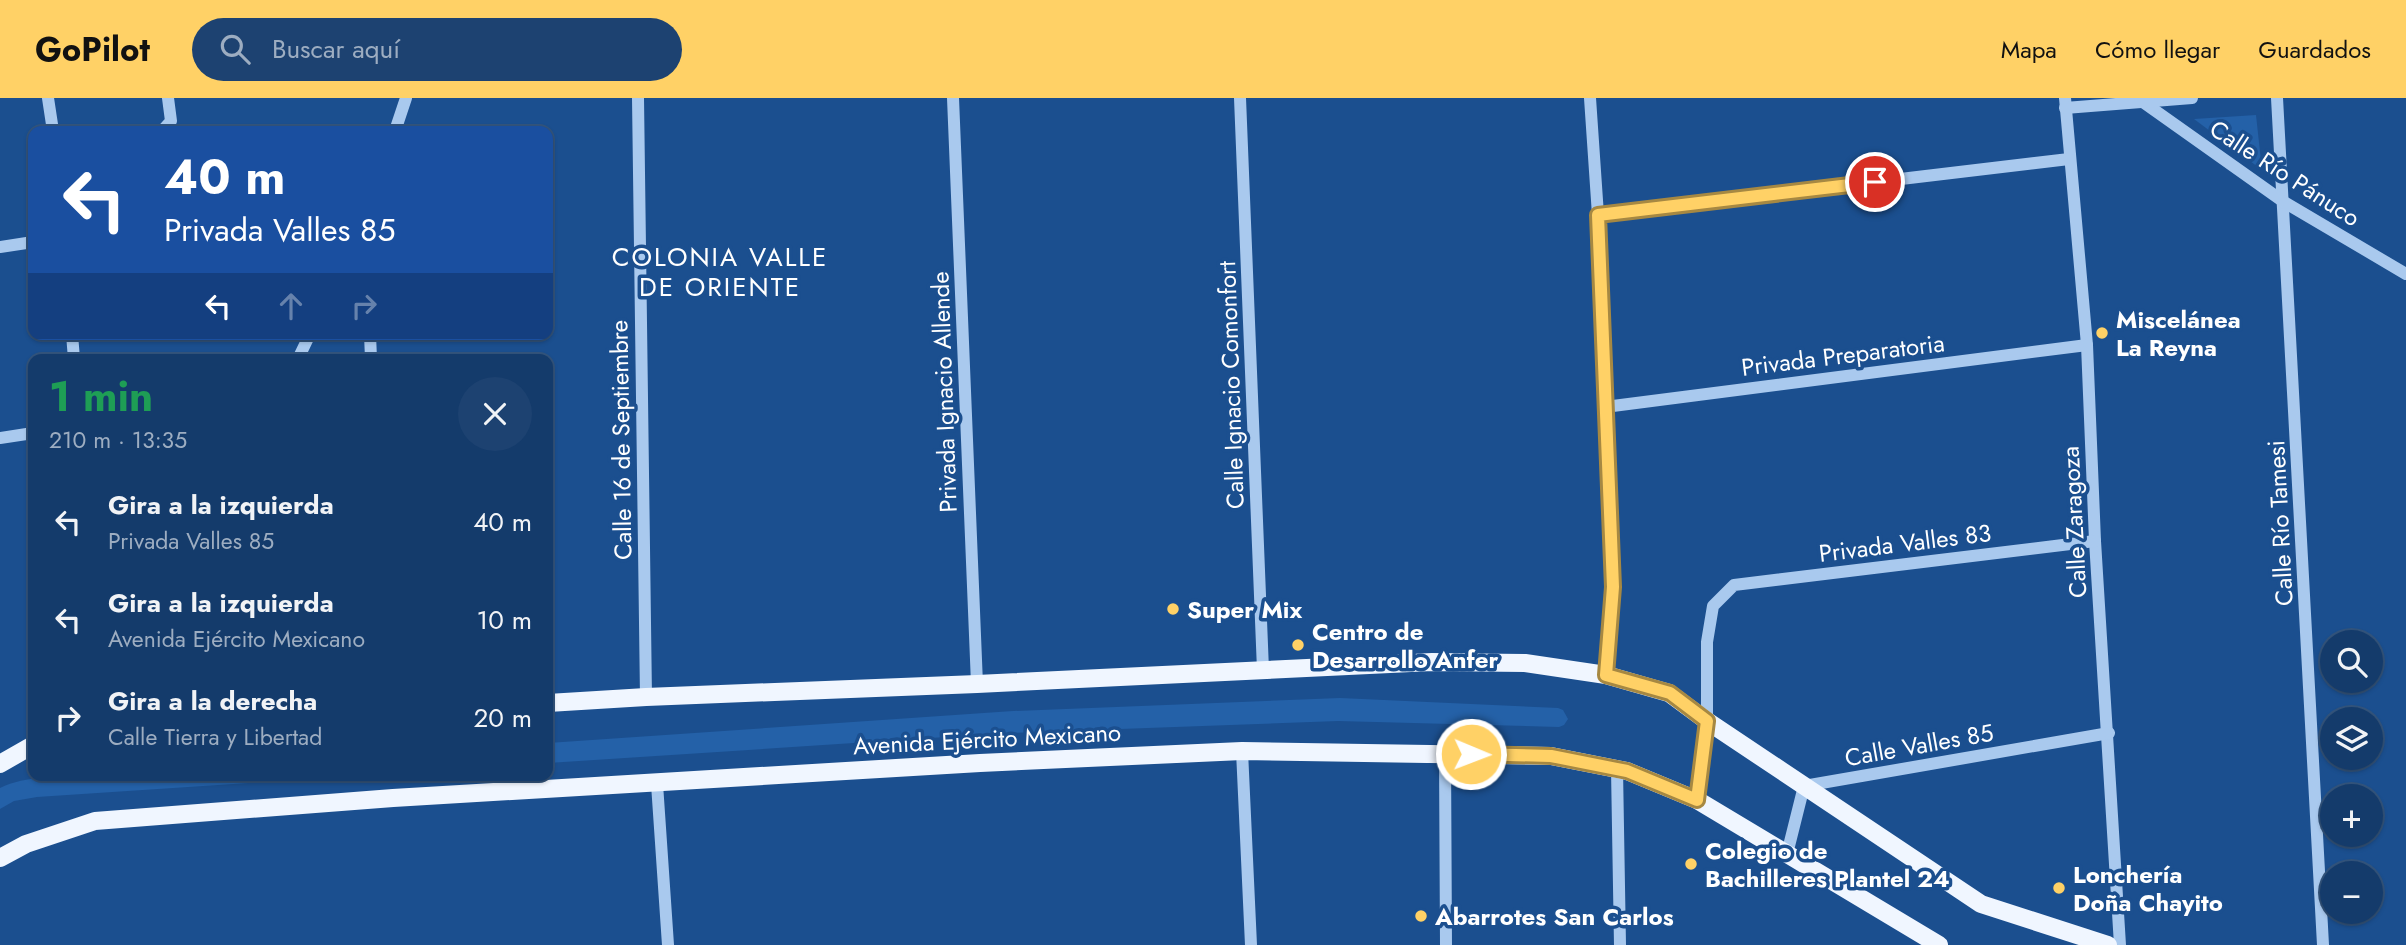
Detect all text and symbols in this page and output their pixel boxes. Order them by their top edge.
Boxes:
search box [192,18,682,81]
text: GoPilot [35,26,150,73]
icon: search [216,30,254,68]
text: Buscar aquí [272,30,400,68]
text: Mapa [2001,32,2057,67]
text: Cómo llegar [2095,32,2220,67]
text: Guardados [2258,32,2371,67]
street label: Calle Río Pánuco [2203,111,2367,235]
text: 40 m [164,142,286,212]
pin [1845,152,1905,212]
icon: left [49,154,140,245]
icon: arrive [1856,163,1894,201]
text: Privada Valles 85 [164,207,395,253]
district label: COLONIA VALLE DE ORIENTE [612,238,828,306]
street label: Calle Ignacio Comonfort [1209,260,1253,510]
street label: Privada Ignacio Allende [922,271,966,513]
icon: left [199,287,237,325]
icon: ahead [272,287,310,325]
icon: right [345,287,383,325]
place label: Miscelánea La Reyna [2116,302,2241,365]
street label: Calle 16 de Septiembre [601,320,641,560]
street label: Privada Preparatoria [1739,325,1947,385]
marker: Miscelánea La Reyna [2094,325,2110,341]
text: 1 min [49,366,153,427]
button: close [458,377,532,451]
text: 210 m · 13:35 [49,423,187,457]
street label: Calle Río Tamesi [2258,439,2302,607]
street label: Calle Zaragoza [2053,445,2095,599]
text: Gira a la izquierda [108,486,334,524]
icon: left [49,503,87,541]
text: 40 m [473,503,532,541]
street label: Privada Valles 83 [1817,515,1993,571]
text: Privada Valles 85 [108,524,274,558]
text: Gira a la izquierda [108,584,334,622]
place label: Super Mix [1187,592,1302,627]
icon: left [49,601,87,639]
text: 10 m [477,601,532,639]
marker: Super Mix [1165,601,1181,617]
place label: Centro de Desarrollo Anfer [1312,614,1499,677]
text: Avenida Ejército Mexicano [108,622,365,656]
map controls [2320,630,2383,924]
button: search [2320,630,2383,693]
marker: Centro de Desarrollo Anfer [1290,637,1306,653]
text: Gira a la derecha [108,682,317,720]
icon: right [49,699,87,737]
text: 20 m [474,699,532,737]
button: layers [2320,707,2383,770]
street label: Avenida Ejército Mexicano [852,715,1122,763]
street label: Calle Valles 85 [1842,715,1996,775]
position arrow [1434,717,1508,791]
text: Calle Tierra y Libertad [108,720,322,754]
button: + [2320,784,2383,847]
place label: Colegio de Bachilleres Plantel 24 [1705,833,1950,896]
marker: Colegio de Bachilleres Plantel 24 [1683,856,1699,872]
place label: Lonchería Doña Chayito [2073,857,2223,920]
button: − [2320,861,2383,924]
marker: Lonchería Doña Chayito [2051,880,2067,896]
place label: Abarrotes San Carlos [1434,899,1674,934]
marker: Abarrotes San Carlos [1413,908,1429,924]

